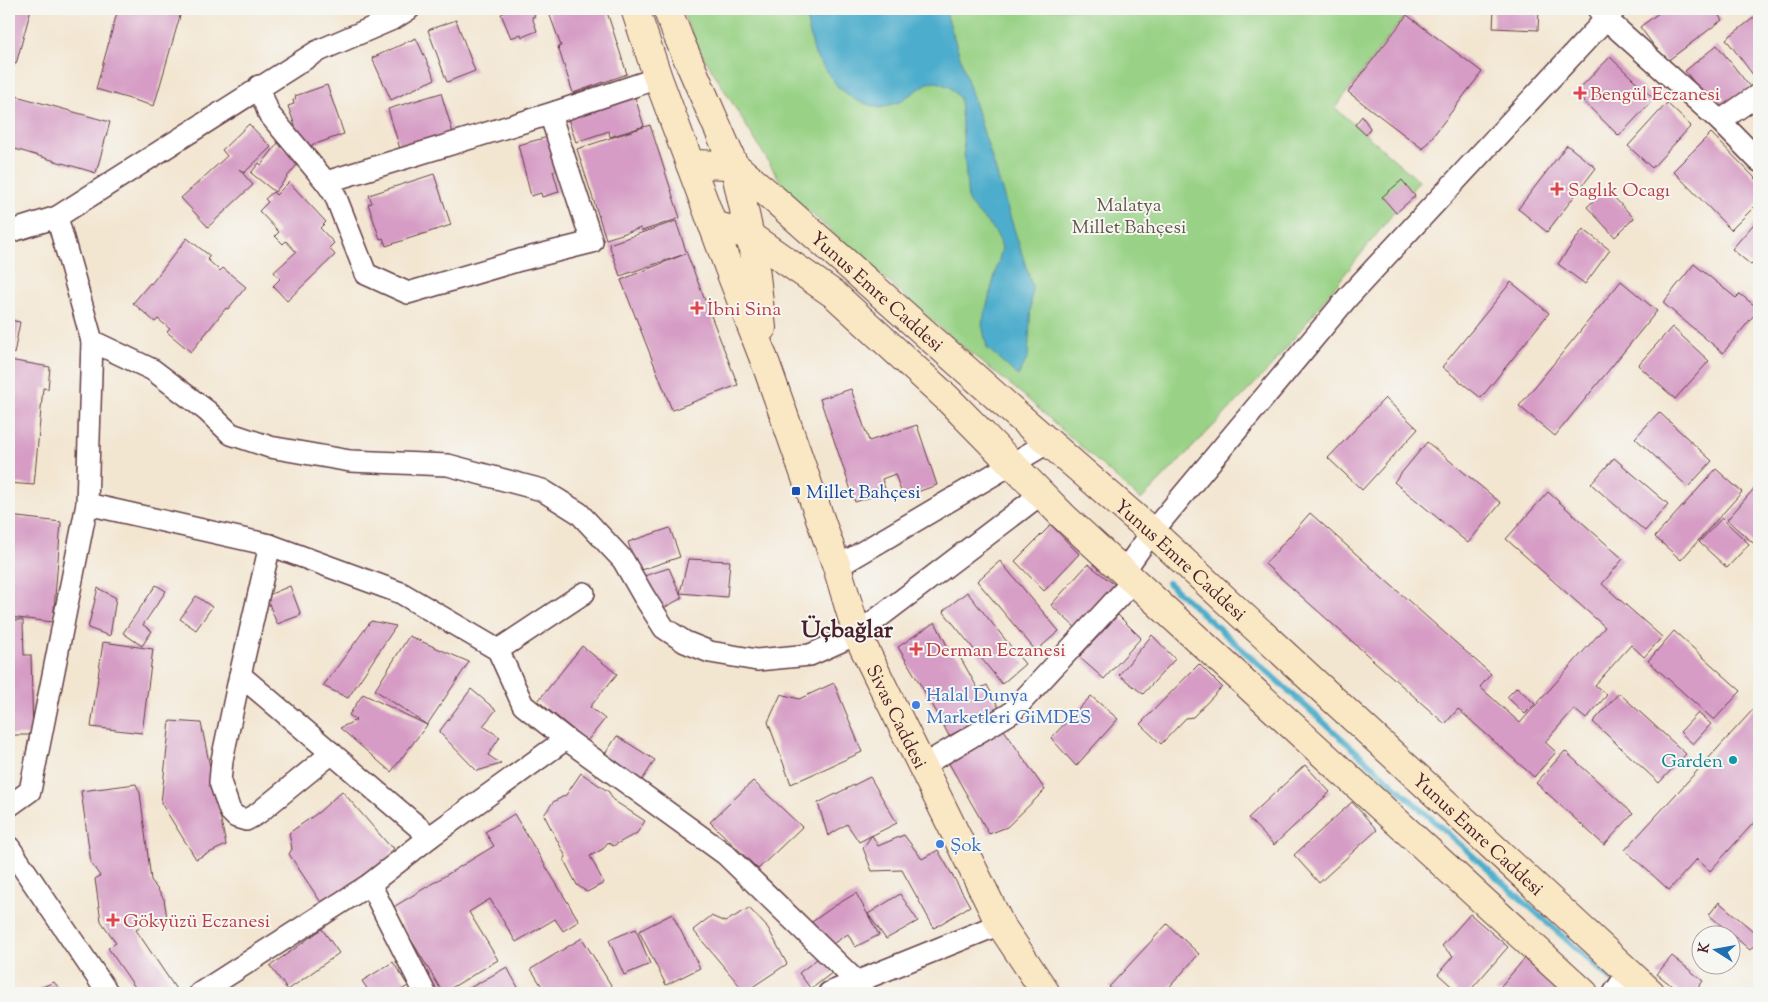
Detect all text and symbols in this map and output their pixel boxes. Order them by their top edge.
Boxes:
place label: Bengül Eczanesi [1590,82,1720,109]
marker: Bengül Eczanesi [1574,87,1586,99]
place label: Saglık Ocagı [1568,178,1670,205]
marker: Saglık Ocagı [1550,182,1564,196]
park label: Malatya Millet Bahçesi [1072,193,1186,242]
street label: Yunus Emre Caddesi [803,226,949,359]
place label: İbni Sina [707,297,782,324]
marker: İbni Sina [691,302,703,314]
place label: Millet Bahçesi [806,480,921,507]
marker: Millet Bahçesi [790,485,802,497]
street label: Yunus Emre Caddesi [1107,494,1251,628]
district label: Üçbağlar [801,614,894,648]
place label: Derman Eczanesi [926,638,1066,665]
marker: Derman Eczanesi [910,643,922,655]
street label: Sivas Caddesi [858,660,932,774]
place label: Halal Dunya Marketleri GiMDES [926,683,1091,732]
marker: Halal Dunya Marketleri GiMDES [910,699,922,711]
place label: Garden [1661,749,1723,776]
marker: Garden [1727,754,1739,766]
street label: Yunus Emre Caddesi [1405,768,1549,903]
place label: Şok [950,833,983,860]
marker: Şok [934,838,946,850]
place label: Gökyüzü Eczanesi [123,909,270,936]
marker: Gökyüzü Eczanesi [107,914,119,926]
north arrow [1690,924,1740,974]
text: K [1694,940,1716,955]

